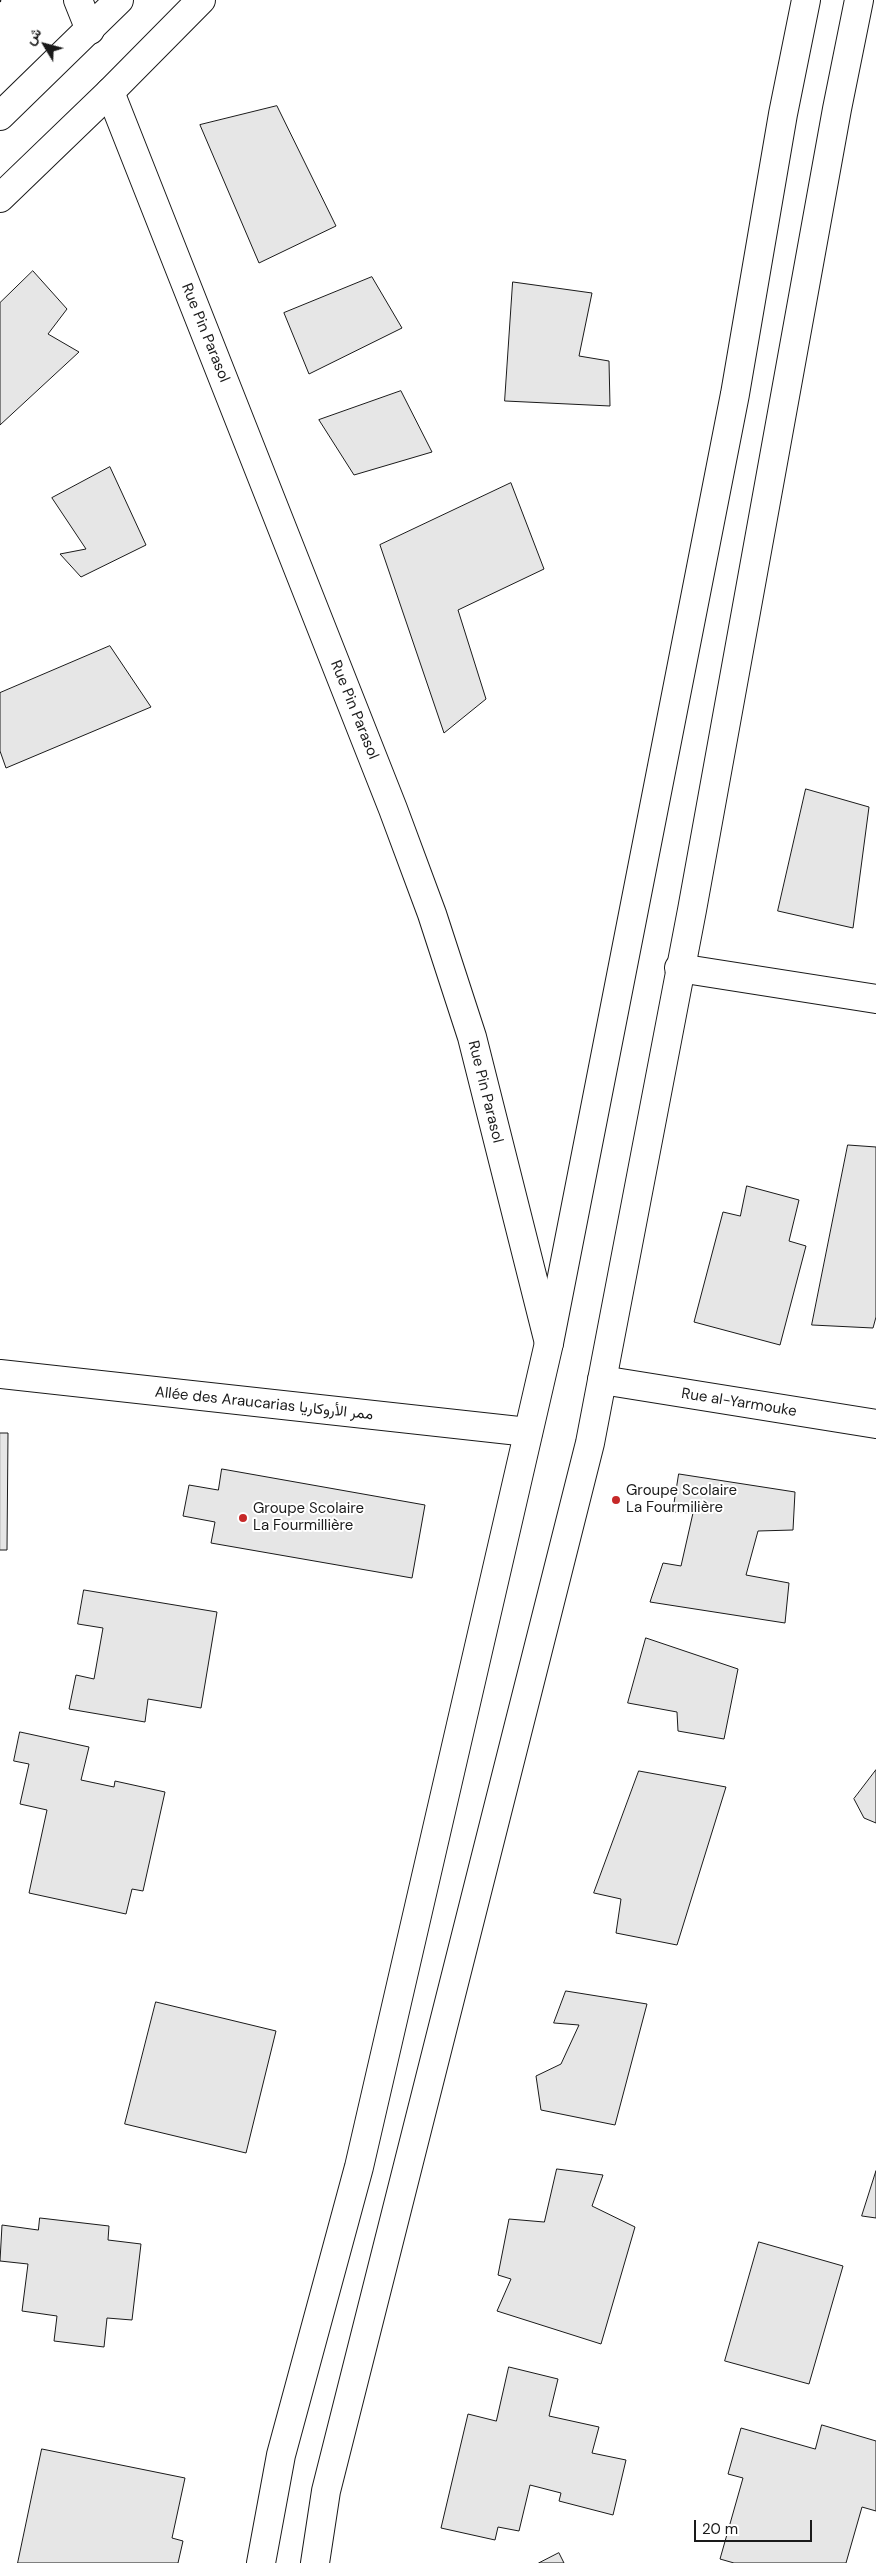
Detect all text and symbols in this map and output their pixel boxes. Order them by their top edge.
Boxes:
north arrow [20,20,70,70]
text: ش [21,24,45,48]
street label: Rue Pin Parasol [177,281,233,385]
street label: Rue Pin Parasol [326,658,382,762]
street label: Rue Pin Parasol [464,1039,506,1145]
street label: Allée des Araucarias ممر الأروكاريا [154,1384,374,1424]
street label: Rue al-Yarmouke [680,1385,798,1421]
place label: Groupe Scolaire La Fourmilière [626,1482,737,1517]
marker: Groupe Scolaire La Fourmilière [610,1494,622,1506]
place label: Groupe Scolaire La Fourmillière [253,1500,364,1535]
marker: Groupe Scolaire La Fourmillière [237,1512,249,1524]
scale bar [696,2510,814,2542]
text: 20 m [702,2519,738,2539]

